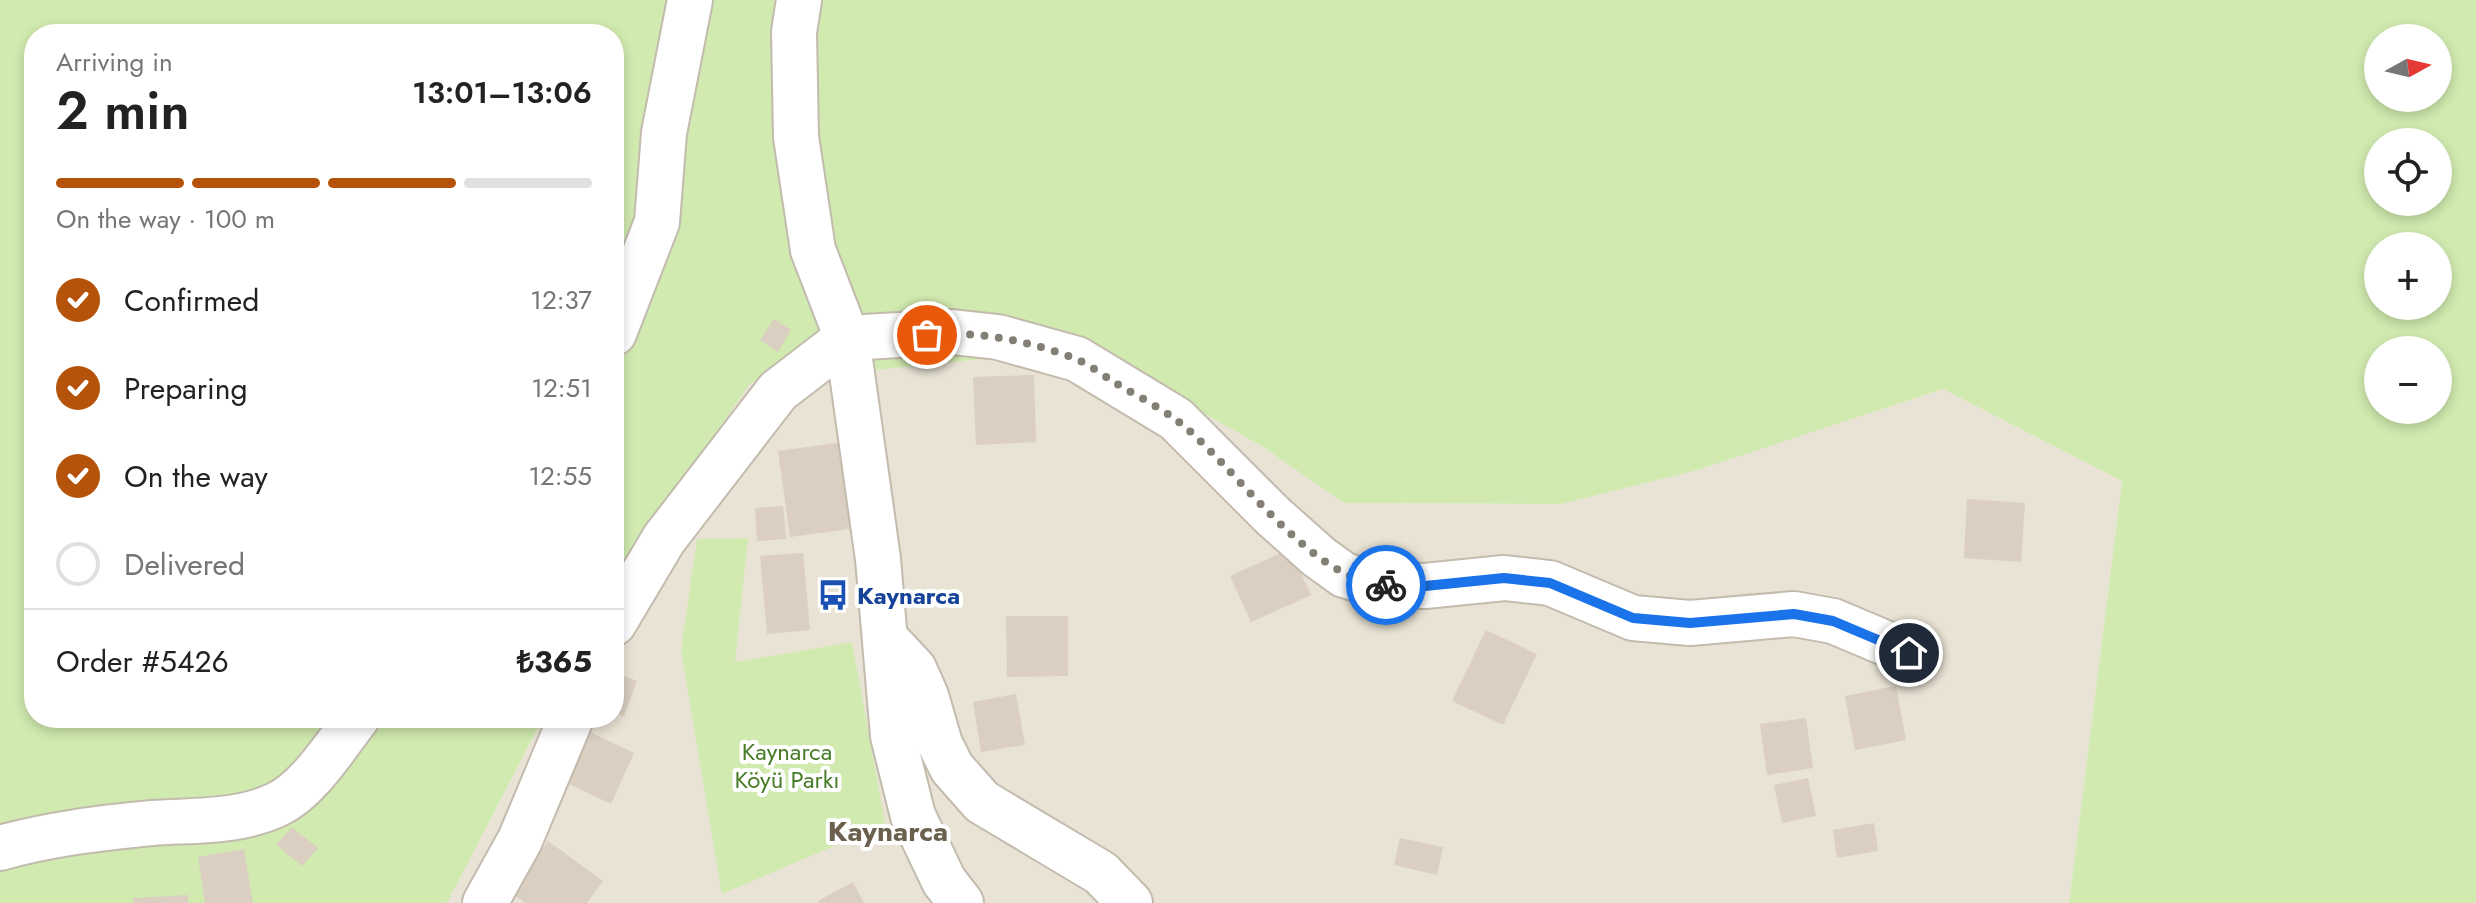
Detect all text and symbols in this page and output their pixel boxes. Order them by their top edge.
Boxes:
north arrow [2364,24,2452,112]
map controls [2364,24,2452,424]
text: Arriving in [56,43,173,81]
text: 13:01–13:06 [412,71,592,114]
text: 2 min [56,73,189,149]
button: locate [2364,128,2452,216]
text: On the way · 100 m [56,200,275,238]
button: + [2364,232,2452,320]
icon: check [56,278,100,322]
text: Confirmed [124,279,259,322]
text: 12:37 [530,281,592,319]
pin [893,301,961,369]
icon: bag [905,313,949,357]
button: − [2364,336,2452,424]
icon: check [56,366,100,410]
text: Preparing [124,367,248,410]
text: 12:51 [531,369,592,407]
icon: check [56,454,100,498]
text: On the way [124,455,268,498]
text: 12:55 [528,457,592,495]
text: Delivered [124,543,245,586]
courier [1346,545,1426,625]
icon: bike [1364,563,1408,607]
bus stop icon: Kaynarca [816,578,850,612]
place label: Kaynarca [857,578,960,613]
pin [1875,619,1943,687]
icon: home [1887,631,1931,675]
text: Order #5426 [56,640,229,683]
text: ₺365 [517,640,592,683]
park label: Kaynarca Köyü Parkı [735,734,839,797]
district label: Kaynarca [828,811,948,852]

